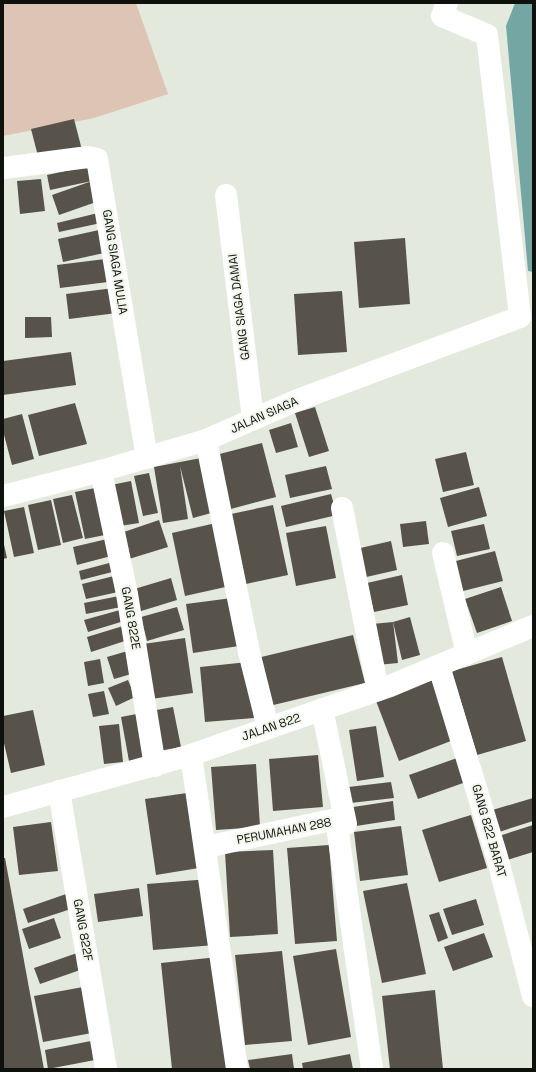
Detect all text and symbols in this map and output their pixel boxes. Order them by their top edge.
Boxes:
street label: GANG SIAGA MULIA [99,208,131,316]
street label: GANG SIAGA DAMAI [225,253,253,361]
street label: JALAN SIAGA [228,393,301,437]
street label: GANG 822E [118,586,144,651]
street label: JALAN 822 [239,709,303,745]
street label: GANG 822 BARAT [468,783,510,879]
street label: PERUMAHAN 288 [235,814,333,848]
street label: GANG 822F [70,898,96,963]

